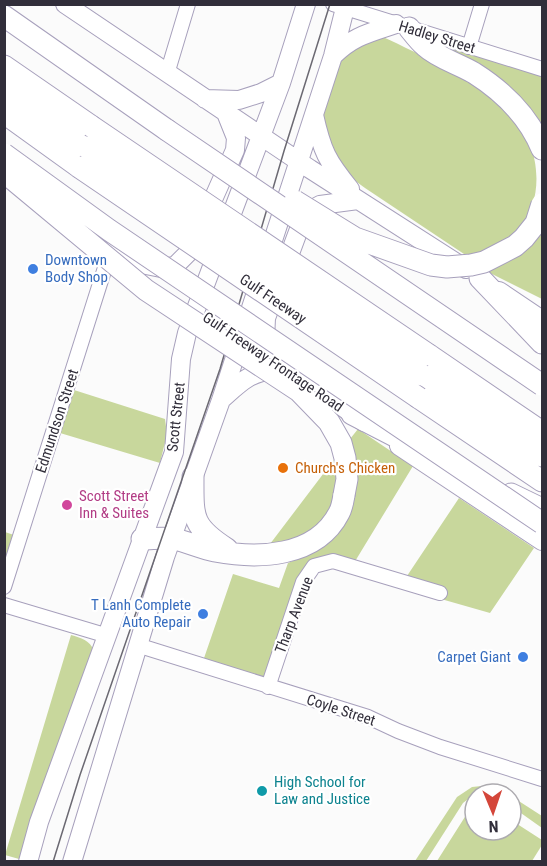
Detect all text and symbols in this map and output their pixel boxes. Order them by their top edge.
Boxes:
street label: Hadley Street [397,17,477,57]
place label: Downtown Body Shop [45,251,108,286]
marker: Downtown Body Shop [26,262,40,276]
street label: Gulf Freeway [236,270,310,328]
street label: Gulf Freeway Frontage Road [199,308,347,416]
street label: Edmundson Street [32,367,82,475]
street label: Scott Street [163,381,189,453]
place label: Church's Chicken [295,459,395,477]
marker: Church's Chicken [276,461,290,475]
place label: Scott Street Inn & Suites [79,487,149,522]
marker: Scott Street Inn & Suites [60,498,74,512]
street label: Tharp Avenue [271,574,317,656]
place label: T Lanh Complete Auto Repair [91,596,191,631]
marker: T Lanh Complete Auto Repair [196,607,210,621]
place label: Carpet Giant [437,648,511,666]
marker: Carpet Giant [516,650,530,664]
street label: Coyle Street [304,690,378,730]
place label: High School for Law and Justice [274,773,370,808]
north arrow [463,782,523,842]
marker: High School for Law and Justice [255,784,269,798]
text: N [488,817,499,836]

